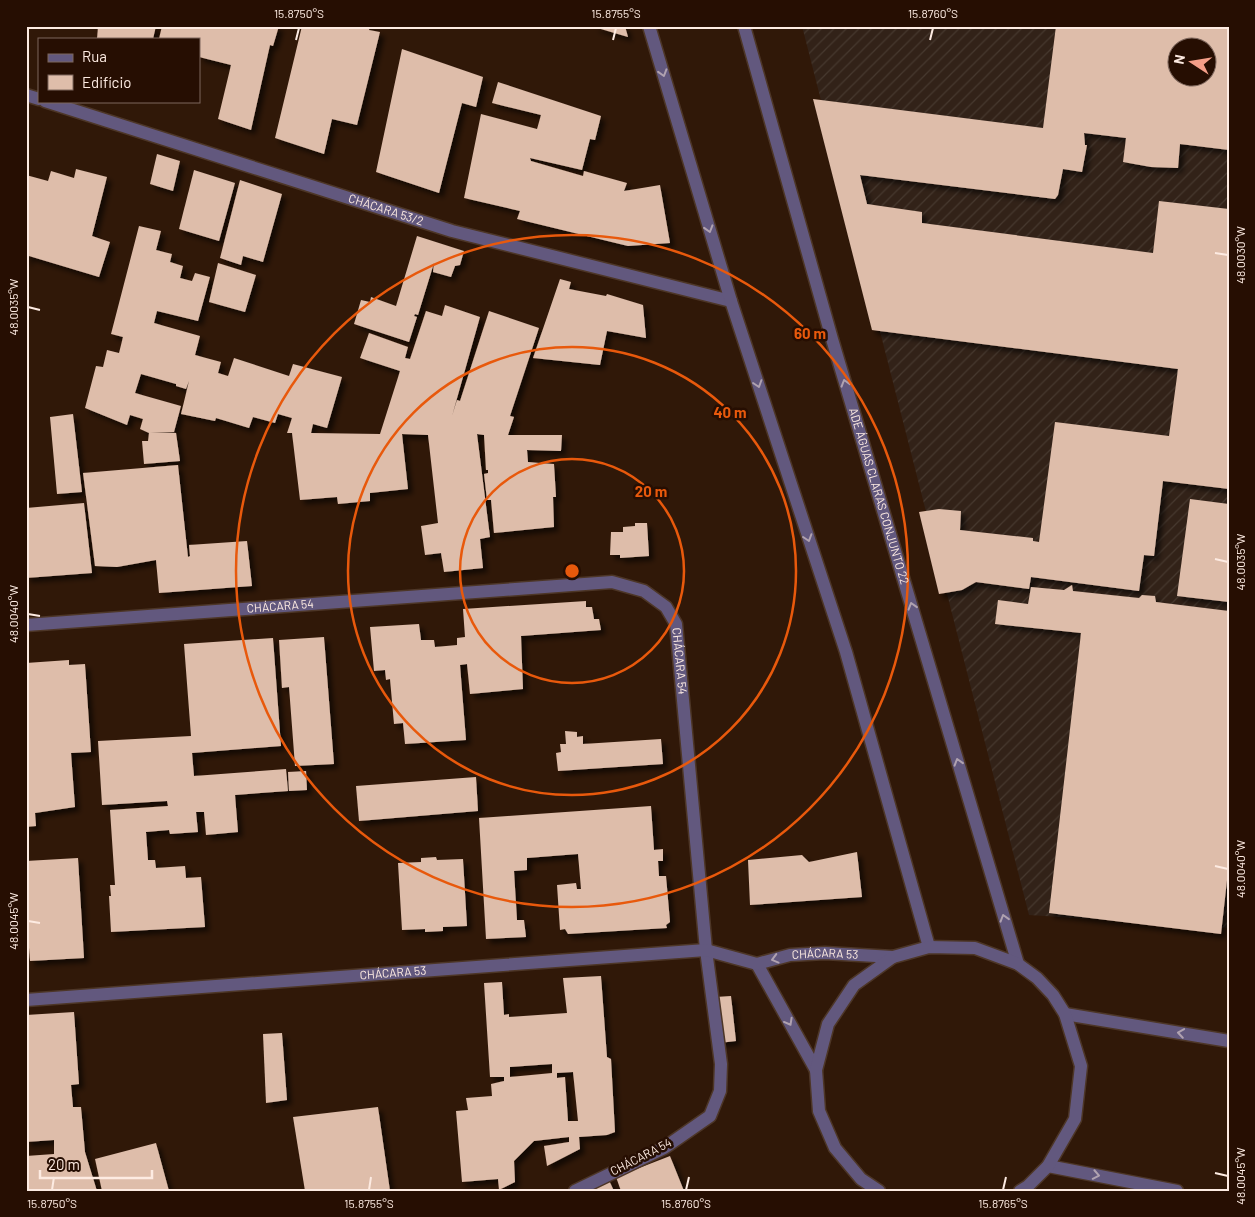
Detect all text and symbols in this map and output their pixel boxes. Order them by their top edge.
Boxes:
text: 15.8750°S [274,6,324,20]
text: 15.8755°S [591,6,641,20]
text: 15.8760°S [908,6,958,20]
legend [38,38,200,102]
north arrow [1168,38,1218,88]
text: Rua [82,47,107,65]
text: N [1170,53,1188,66]
one-way arrow [657,68,667,77]
text: Edifício [82,73,131,91]
street label: CHÁCARA 53/2 [347,190,426,228]
one-way arrow [704,224,714,232]
text: 48.0030°W [1233,226,1247,284]
text: 48.0035°W [6,278,20,335]
text: 60 m [794,324,826,342]
one-way arrow [752,379,762,387]
one-way arrow [841,380,851,388]
text: 40 m [713,403,747,421]
street label: ADE ÁGUAS CLARAS CONJUNTO 22 [847,406,913,586]
text: 20 m [635,482,667,500]
text: 48.0035°W [1233,533,1247,590]
one-way arrow [803,534,813,542]
centre of rings [563,562,581,580]
text: 48.0040°W [6,585,20,643]
street label: CHÁCARA 54 [246,596,314,615]
one-way arrow [907,602,917,611]
street label: CHÁCARA 54 [670,627,690,695]
one-way arrow [953,758,963,766]
text: 48.0040°W [1233,840,1247,898]
text: 48.0045°W [6,892,20,950]
one-way arrow [1000,914,1010,922]
street label: CHÁCARA 53 [791,945,859,961]
one-way arrow [771,953,780,964]
street label: CHÁCARA 53 [359,963,427,981]
one-way arrow [783,1017,793,1026]
one-way arrow [1176,1028,1184,1039]
street label: CHÁCARA 54 [607,1135,674,1178]
scale bar [40,1147,152,1179]
text: 48.0045°W [1233,1147,1247,1205]
text: 20 m [48,1155,80,1173]
one-way arrow [1091,1170,1100,1180]
text: 15.8750°S [27,1196,77,1210]
text: 15.8755°S [344,1196,394,1210]
text: 15.8760°S [661,1196,711,1210]
text: 15.8765°S [978,1196,1028,1210]

